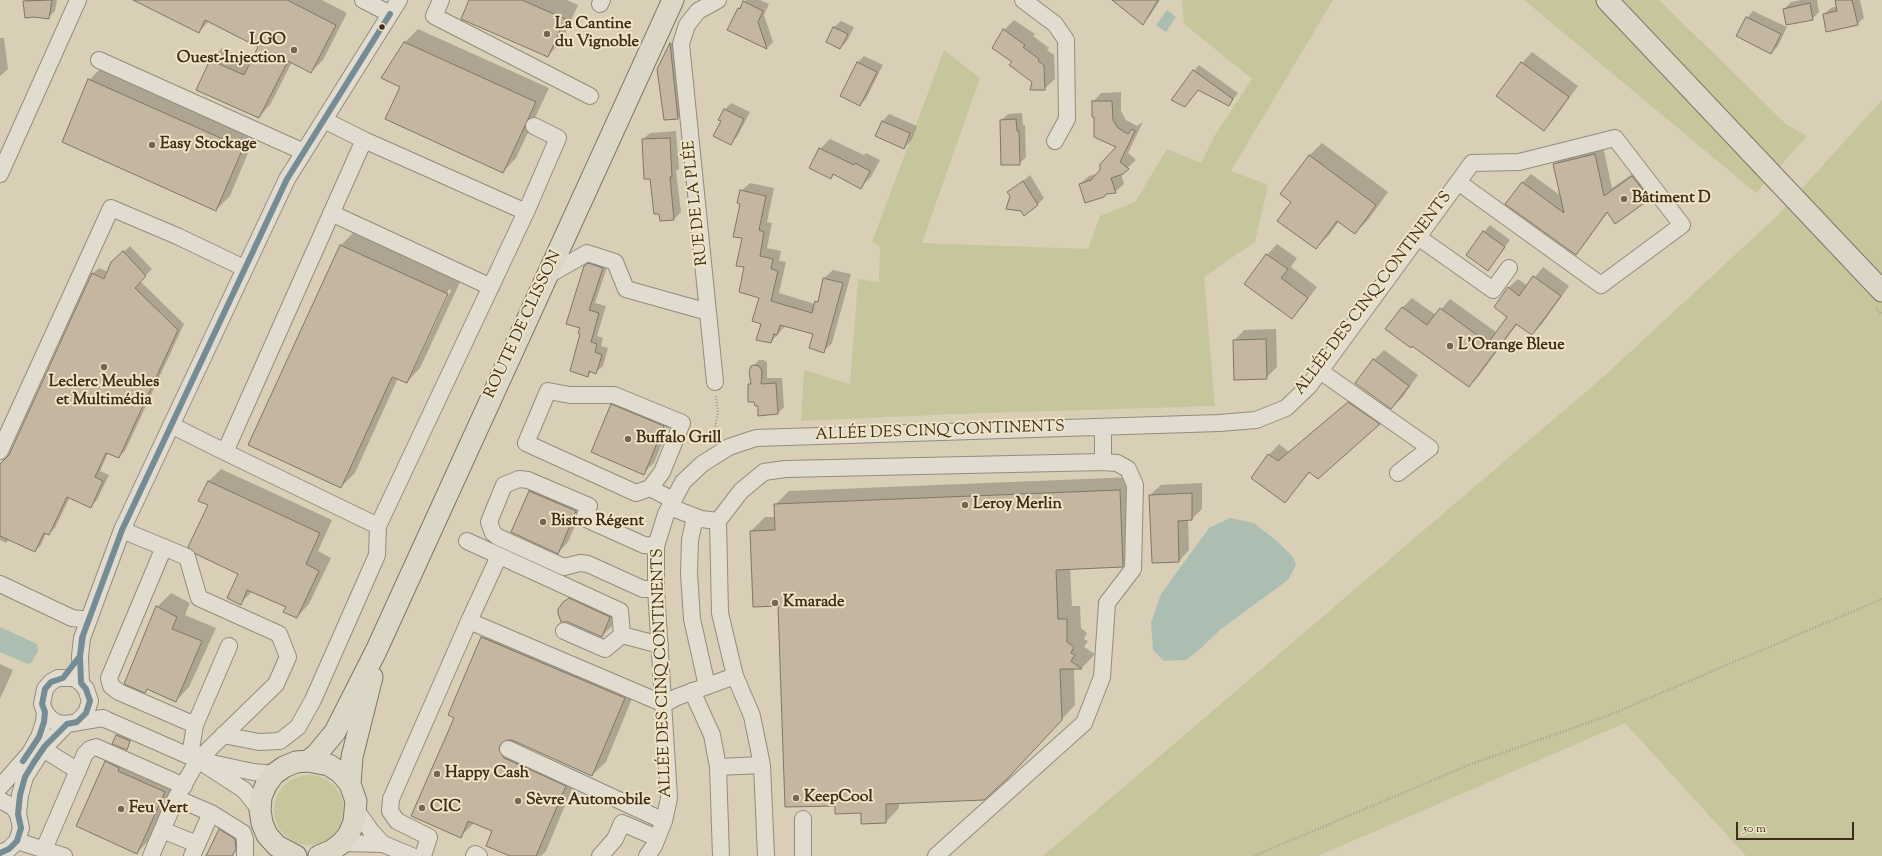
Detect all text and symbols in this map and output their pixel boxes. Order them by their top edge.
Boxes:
place label: La Cantine du Vignoble [555,15,639,53]
unlabelled marker [377,22,387,32]
marker: La Cantine du Vignoble [542,29,552,39]
place label: LGO Ouest-Injection [177,31,286,69]
marker: LGO Ouest-Injection [289,45,299,55]
place label: Easy Stockage [160,135,257,155]
street label: RUE DE LA PLÉE [681,139,713,267]
marker: Easy Stockage [147,140,157,150]
street label: ALLÉE DES CINQ CONTINENTS [1291,189,1457,399]
place label: Bâtiment D [1632,189,1711,209]
marker: Bâtiment D [1619,194,1629,204]
street label: ROUTE DE CLISSON [481,248,567,402]
place label: L'Orange Bleue [1458,336,1565,356]
marker: L'Orange Bleue [1445,341,1455,351]
marker: Leclerc Meubles et Multimédia [99,362,109,372]
place label: Leclerc Meubles et Multimédia [49,373,159,411]
street label: ALLÉE DES CINQ CONTINENTS [815,418,1065,446]
place label: Buffalo Grill [636,429,721,449]
marker: Buffalo Grill [623,434,633,444]
place label: Leroy Merlin [973,495,1062,515]
marker: Leroy Merlin [960,500,970,510]
place label: Bistro Régent [551,512,644,532]
marker: Bistro Régent [538,517,548,527]
street label: ALLÉE DES CINQ CONTINENTS [649,548,677,798]
place label: Kmarade [783,593,844,613]
marker: Kmarade [770,598,780,608]
place label: Happy Cash [445,764,529,784]
marker: Happy Cash [432,769,442,779]
place label: KeepCool [804,788,873,808]
place label: Sèvre Automobile [526,791,651,811]
marker: KeepCool [791,793,801,803]
marker: Sèvre Automobile [513,796,523,806]
place label: CIC [430,798,461,818]
place label: Feu Vert [129,799,188,819]
marker: CIC [417,803,427,813]
marker: Feu Vert [116,804,126,814]
scale bar [1738,814,1856,840]
text: 50 m [1743,820,1766,838]

